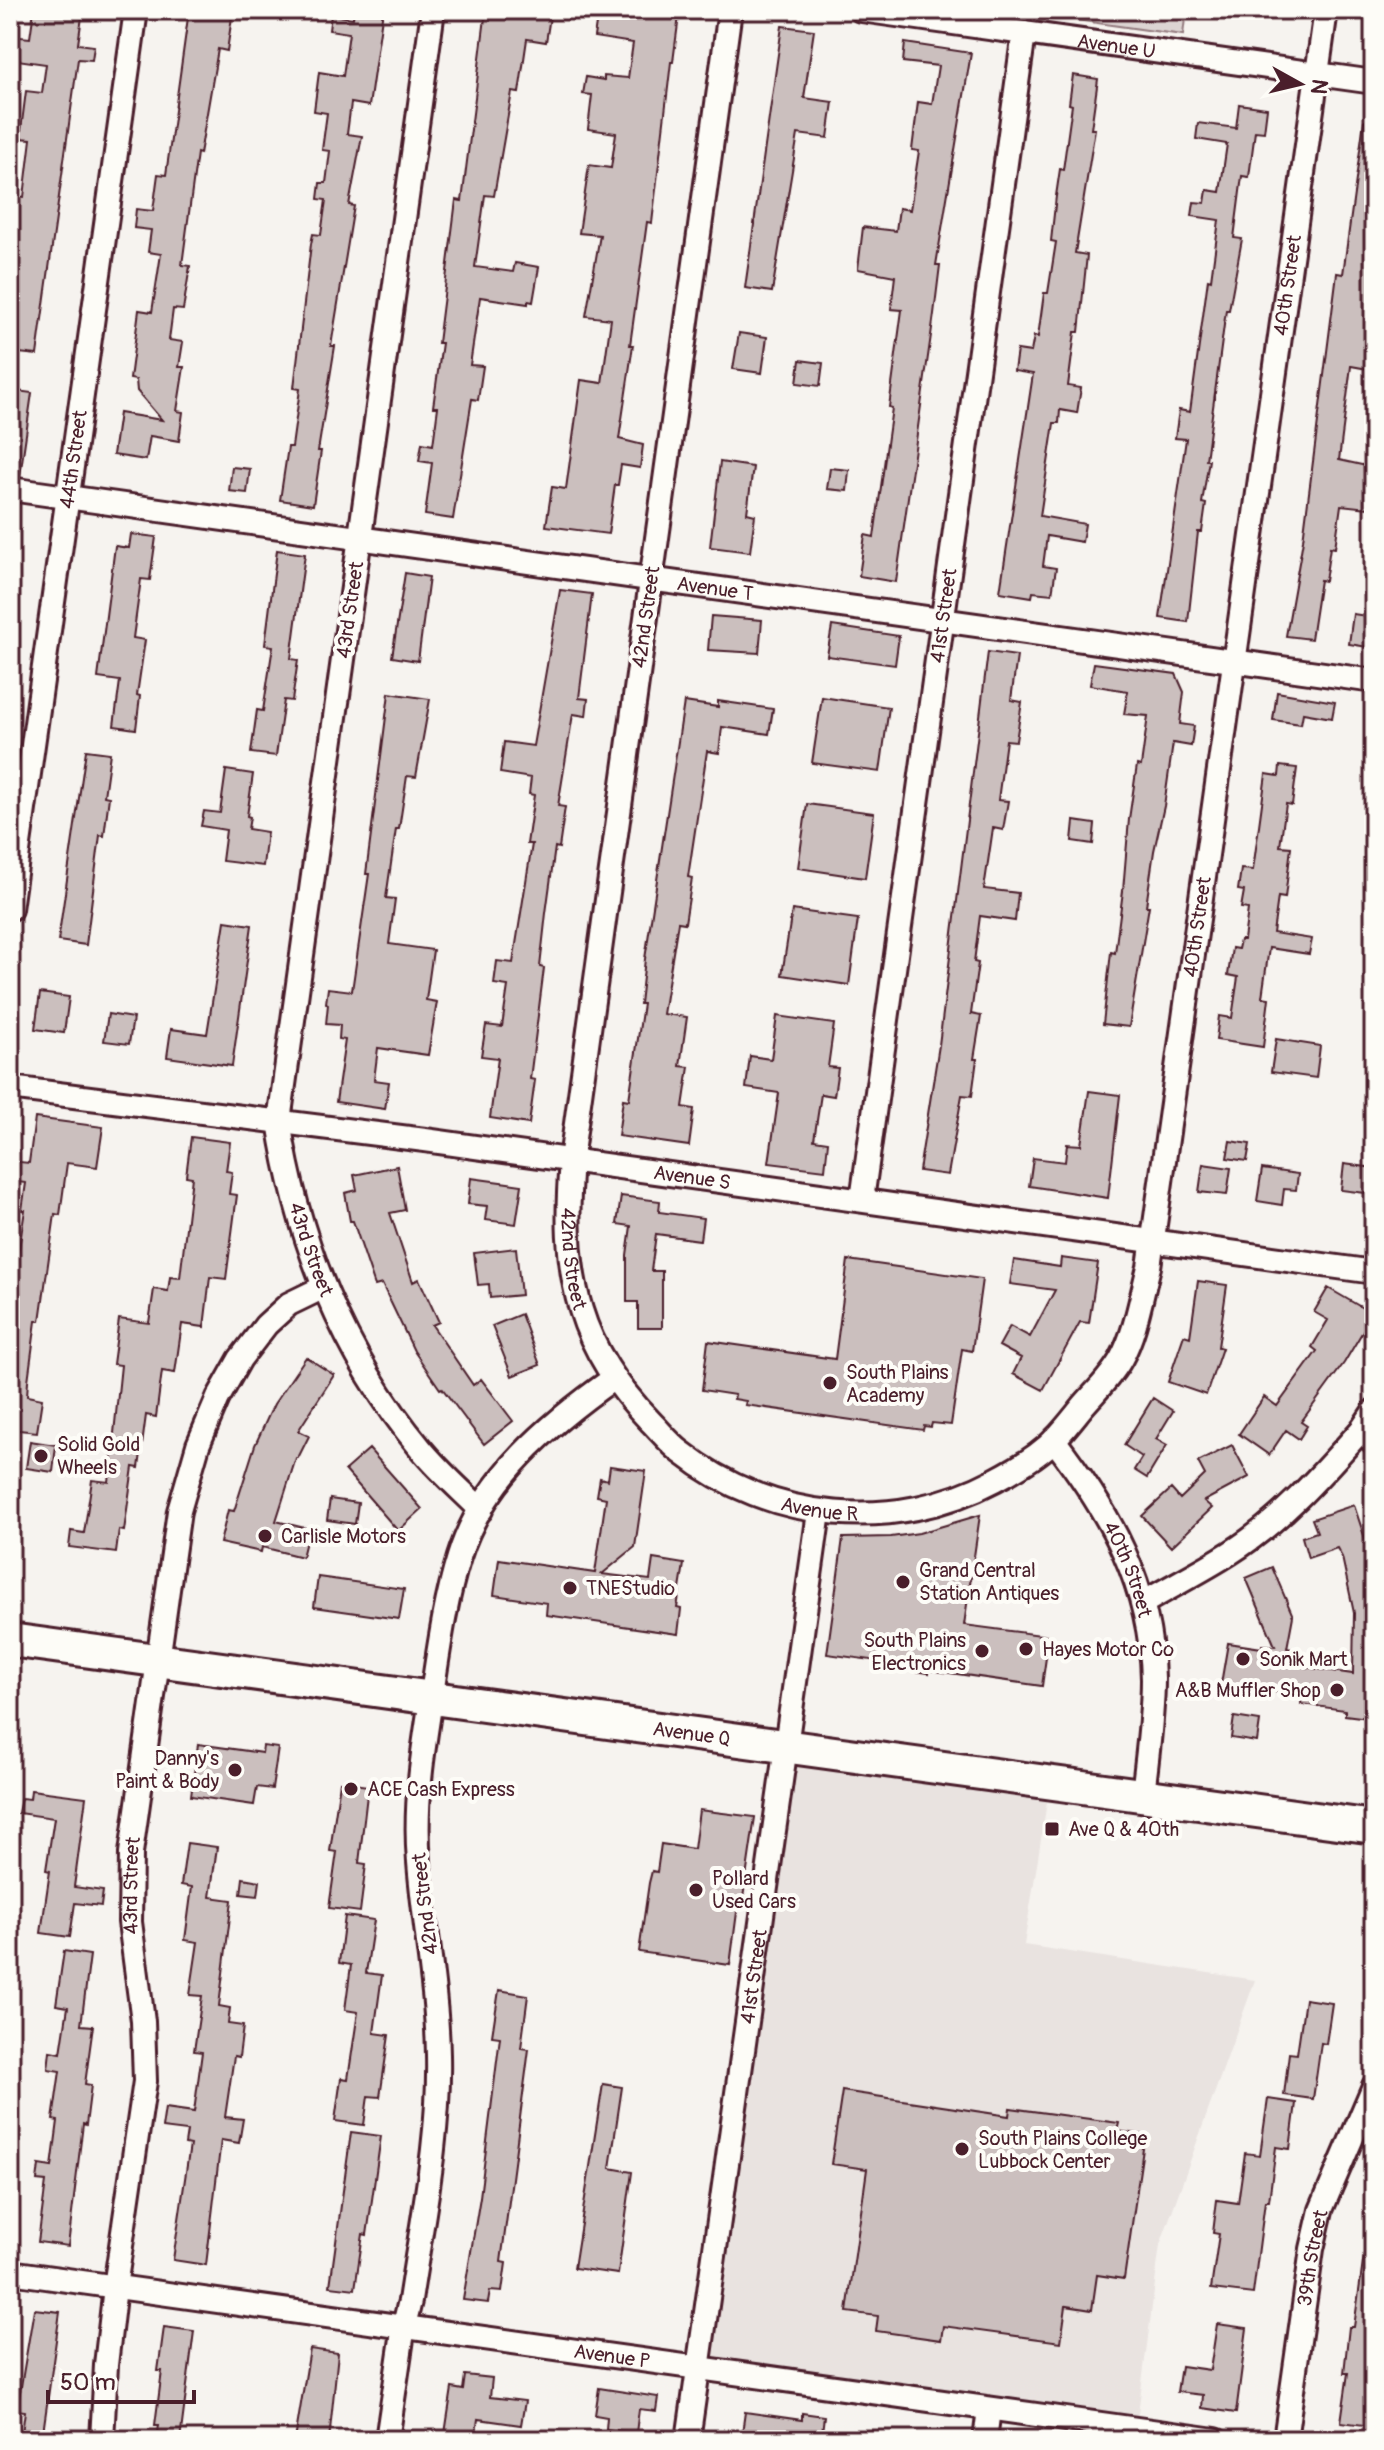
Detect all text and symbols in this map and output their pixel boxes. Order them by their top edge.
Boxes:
street label: Avenue U [1076,28,1157,64]
north arrow [1260,44,1340,124]
text: N [1304,77,1334,96]
street label: 40th Street [1268,232,1307,337]
street label: 44th Street [54,408,92,510]
street label: 43rd Street [331,559,369,660]
street label: 42nd Street [626,564,666,669]
street label: 41st Street [924,566,962,664]
street label: Avenue T [675,571,755,606]
street label: 40th Street [1177,874,1216,979]
street label: Avenue S [652,1159,732,1195]
street label: 43rd Street [284,1199,340,1301]
street label: 42nd Street [556,1208,593,1313]
place label: South Plains Academy [846,1360,949,1408]
marker: South Plains Academy [821,1374,839,1392]
place label: Solid Gold Wheels [57,1432,140,1480]
marker: Solid Gold Wheels [32,1447,50,1465]
street label: Avenue R [778,1491,858,1526]
street label: 40th Street [1098,1517,1158,1621]
place label: Carlisle Motors [281,1524,406,1549]
marker: Carlisle Motors [256,1527,274,1545]
place label: Grand Central Station Antiques [919,1558,1059,1606]
marker: Grand Central Station Antiques [894,1573,912,1591]
place label: TNEStudio [586,1576,675,1601]
marker: TNEStudio [561,1579,579,1597]
place label: South Plains Electronics [863,1628,966,1676]
place label: Hayes Motor Co [1042,1637,1174,1662]
marker: Hayes Motor Co [1017,1640,1035,1658]
marker: South Plains Electronics [973,1642,991,1660]
place label: Sonik Mart [1259,1647,1349,1672]
marker: Sonik Mart [1234,1650,1252,1668]
place label: A&B Muffler Shop [1175,1678,1321,1703]
marker: A&B Muffler Shop [1328,1681,1346,1699]
street label: Avenue Q [651,1716,732,1751]
place label: Danny's Paint & Body [115,1746,219,1794]
marker: Danny's Paint & Body [226,1761,244,1779]
place label: ACE Cash Express [367,1777,515,1802]
marker: ACE Cash Express [342,1780,360,1798]
place label: Ave Q & 40th [1068,1817,1179,1842]
marker: Ave Q & 40th [1043,1820,1061,1838]
street label: 43rd Street [117,1834,146,1936]
street label: 42nd Street [406,1851,444,1956]
place label: Pollard Used Cars [712,1866,796,1914]
marker: Pollard Used Cars [687,1881,705,1899]
street label: 41st Street [734,1927,773,2025]
place label: South Plains College Lubbock Center [978,2126,1147,2174]
marker: South Plains College Lubbock Center [953,2140,971,2158]
street label: 39th Street [1292,2206,1333,2308]
street label: Avenue P [572,2338,652,2374]
scale bar [48,2354,194,2404]
text: 50 m [60,2368,116,2397]

